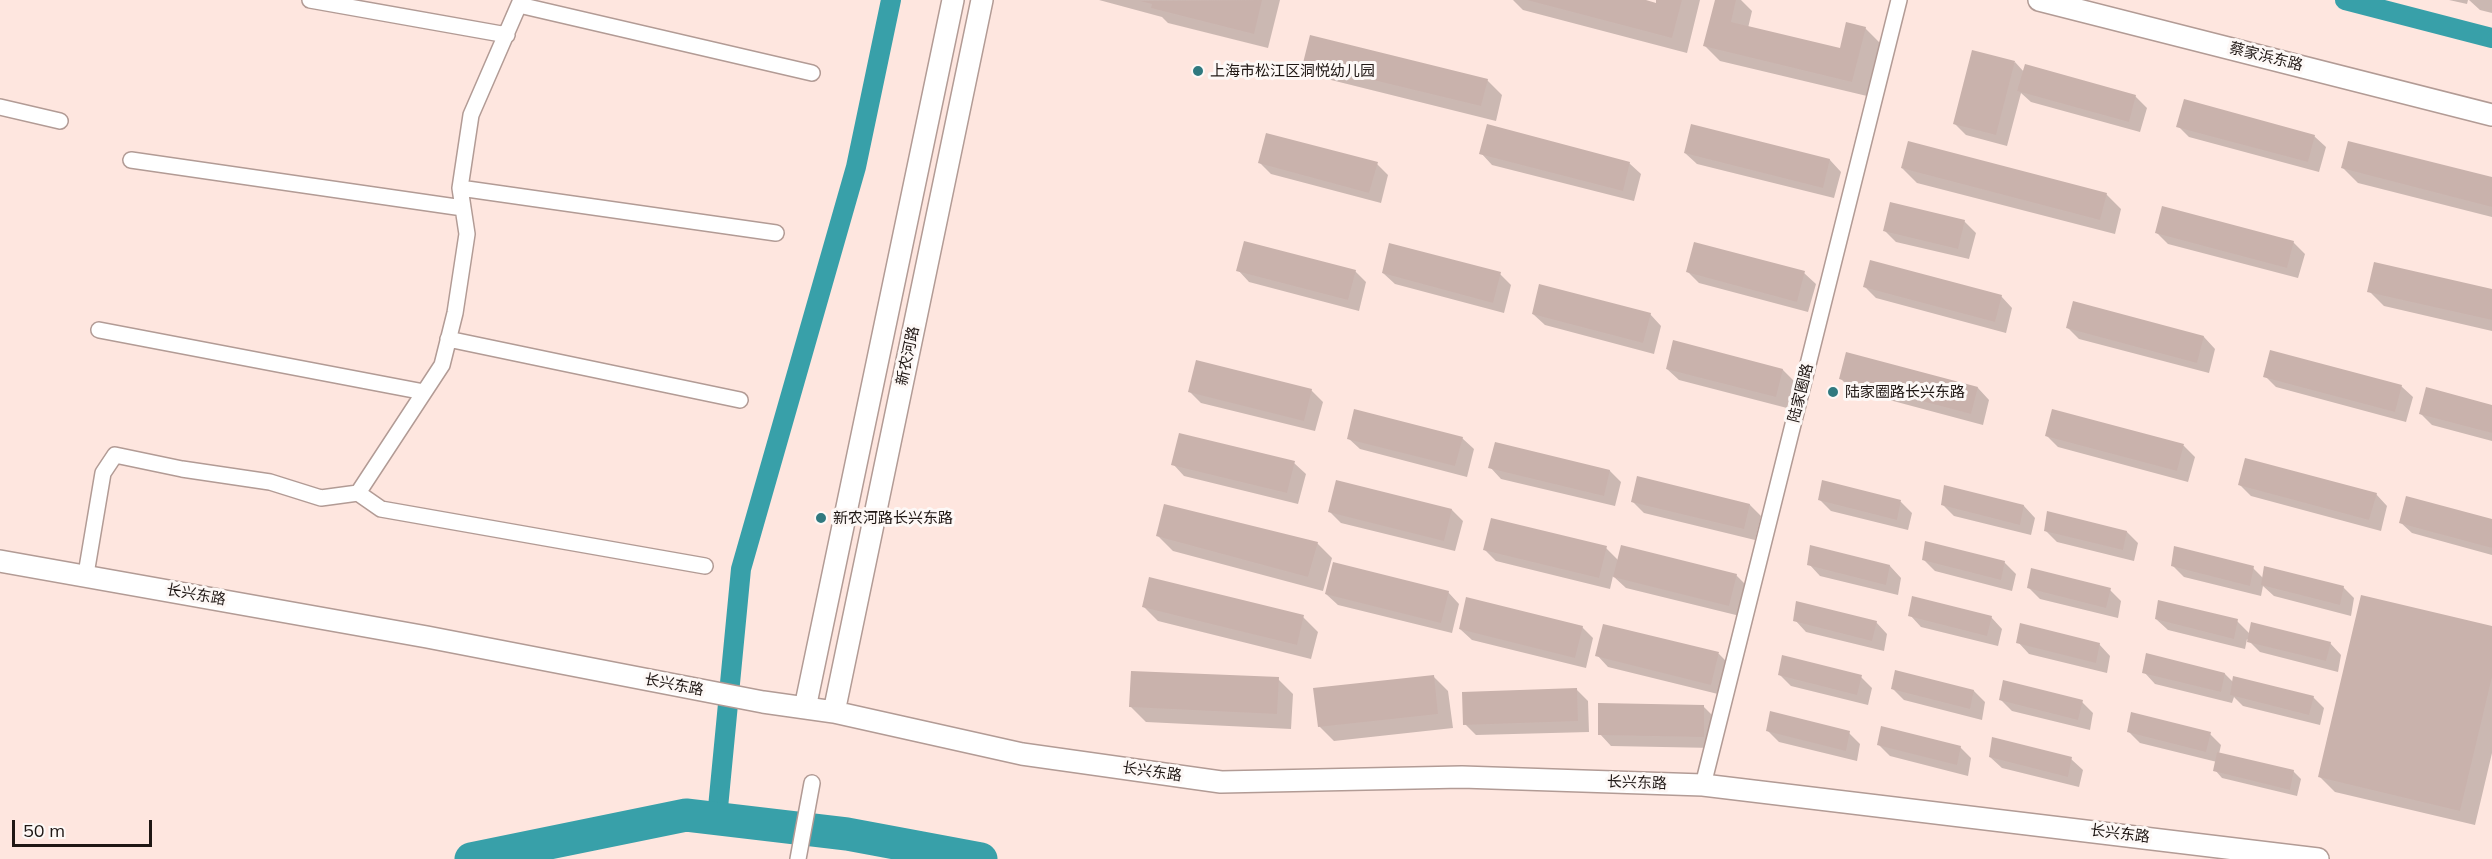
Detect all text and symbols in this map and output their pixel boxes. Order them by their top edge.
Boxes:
street label: 蔡家浜东路 [2227,39,2305,75]
place label: 上海市松江区洞悦幼儿园 [1210,62,1375,80]
marker: 上海市松江区洞悦幼儿园 [1191,64,1205,78]
street label: 新农河路 [893,325,923,387]
street label: 陆家圈路 [1785,362,1817,424]
place label: 陆家圈路长兴东路 [1845,383,1965,401]
marker: 陆家圈路长兴东路 [1826,385,1840,399]
place label: 新农河路长兴东路 [833,509,953,527]
marker: 新农河路长兴东路 [814,511,828,525]
street label: 长兴东路 [165,581,227,609]
street label: 长兴东路 [643,670,705,700]
street label: 长兴东路 [1121,759,1183,785]
street label: 长兴东路 [1607,773,1667,793]
scale bar [15,808,154,846]
text: 50 m [23,819,65,842]
street label: 长兴东路 [2089,821,2151,847]

